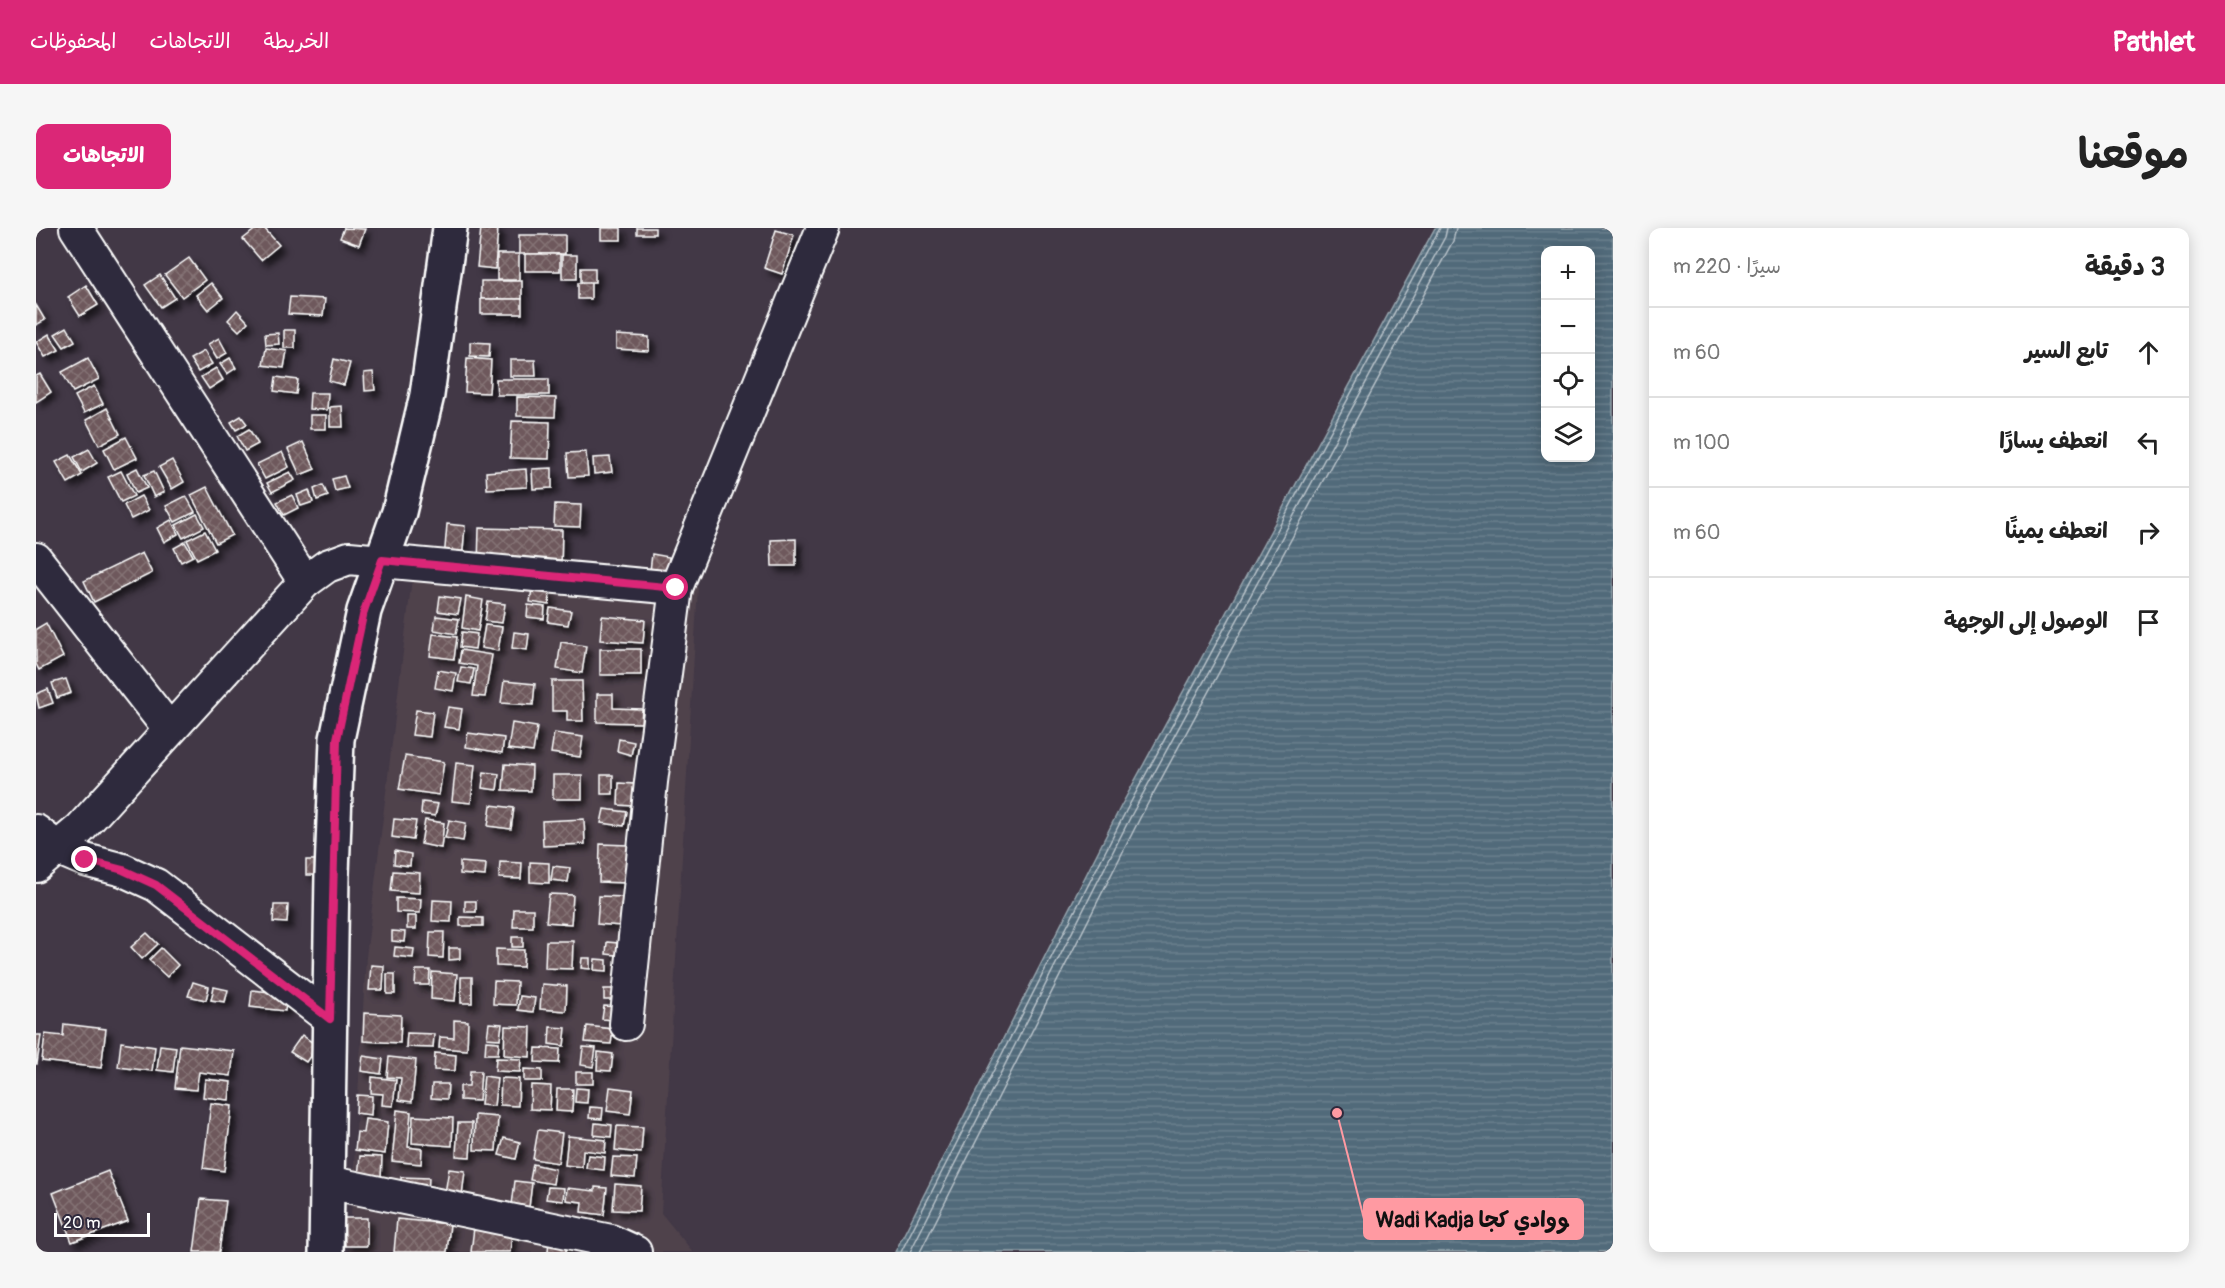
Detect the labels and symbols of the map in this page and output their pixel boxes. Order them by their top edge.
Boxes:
route start [662,574,688,600]
route end [71,846,97,872]
callout: Wadi Kadja ووادي كجا [1364,1199,1583,1239]
text: Wadi Kadja ووادي كجا [1376,1206,1570,1236]
scale bar [54,1210,150,1238]

